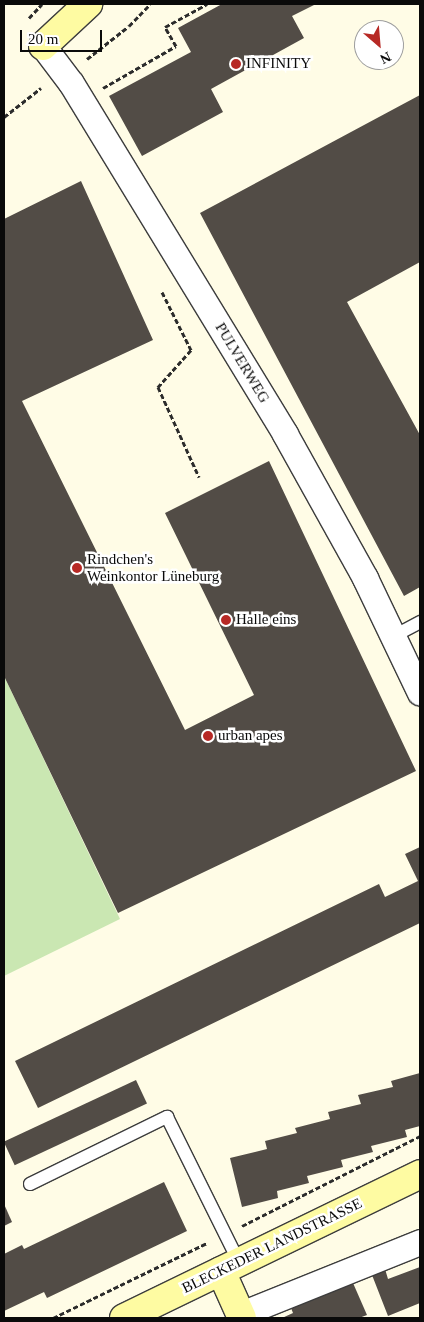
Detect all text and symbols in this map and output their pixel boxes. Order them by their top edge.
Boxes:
scale bar [22,20,105,52]
north arrow [354,20,404,70]
text: 20 m [28,31,58,47]
text: N [378,49,393,67]
place label: INFINITY [246,55,311,73]
marker: INFINITY [230,58,242,70]
street label: PULVERWEG [211,320,273,406]
place label: Rindchen's Weinkontor Lüneburg [87,550,219,585]
marker: Rindchen's Weinkontor Lüneburg [71,562,83,574]
place label: Halle eins [236,611,296,629]
marker: Halle eins [220,614,232,626]
place label: urban apes [218,727,283,745]
marker: urban apes [202,730,214,742]
street label: BLECKEDER LANDSTRASSE [179,1195,365,1297]

